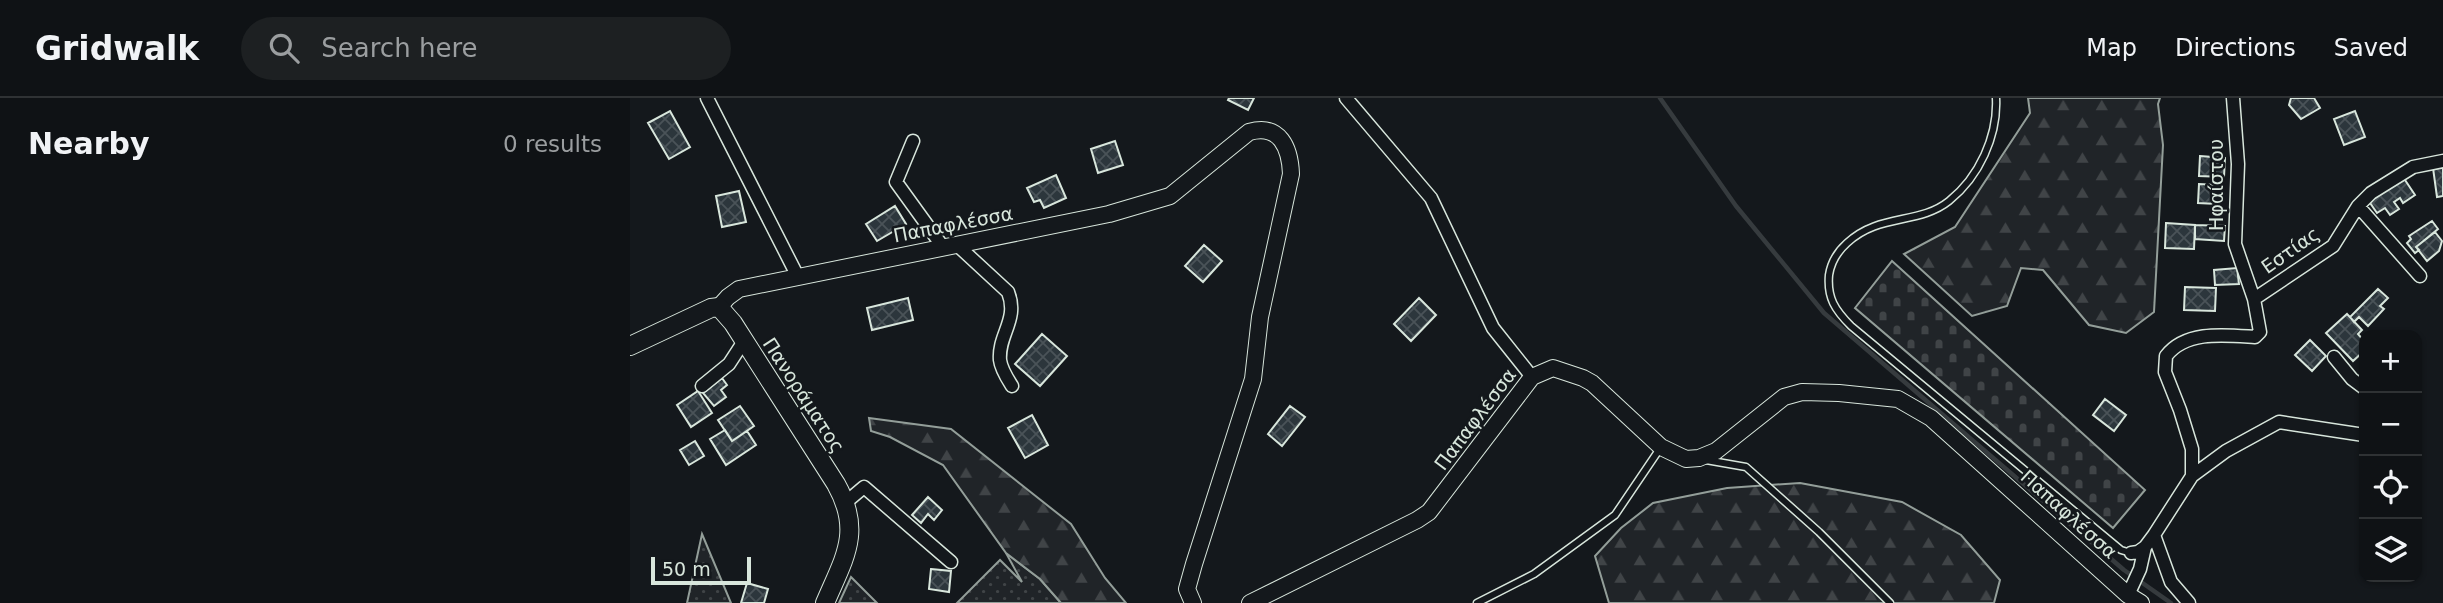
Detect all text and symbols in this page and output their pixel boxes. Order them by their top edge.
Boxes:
search box [241,17,731,80]
text: Gridwalk [35,29,199,68]
icon: search [265,29,303,67]
text: Search here [321,33,478,63]
text: Map [2086,34,2137,62]
text: Directions [2175,34,2296,62]
text: Saved [2334,34,2408,62]
text: Nearby [28,126,150,161]
text: 0 results [503,131,602,157]
street label: Ηφαίστου [2205,139,2227,231]
street label: Παπαφλέσσα [891,202,1015,246]
street label: Εστίας [2257,222,2323,278]
map controls [2359,330,2422,582]
button: + [2359,330,2422,393]
street label: Πανοράματος [759,333,849,457]
street label: Παπαφλέσσα [1430,364,1520,474]
button: − [2359,393,2422,456]
button: locate [2359,456,2422,519]
street label: Παπαφλέσσα [2017,465,2121,563]
button: layers [2359,519,2422,582]
scale bar [651,554,751,586]
text: 50 m [662,558,711,580]

